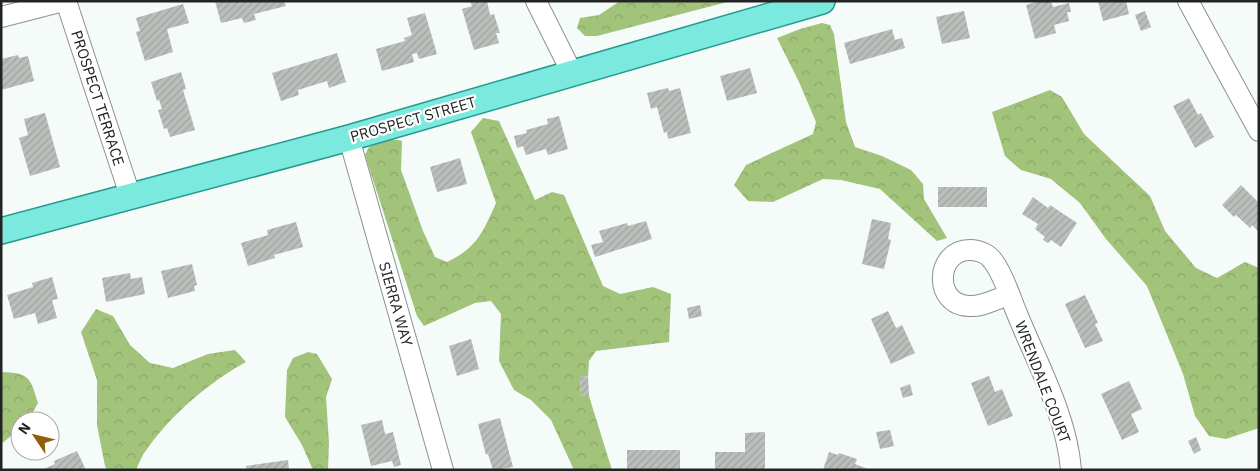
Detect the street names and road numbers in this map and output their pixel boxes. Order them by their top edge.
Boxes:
street label: PROSPECT TERRACE [67,28,129,168]
street label: PROSPECT STREET [348,92,478,146]
street label: SIERRA WAY [375,260,417,348]
street label: WRENDALE COURT [1011,318,1075,446]

